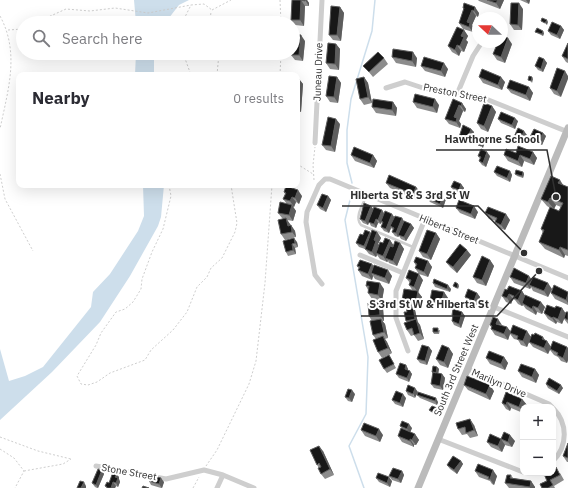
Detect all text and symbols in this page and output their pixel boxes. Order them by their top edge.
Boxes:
north arrow [472,12,508,48]
search box [16,16,300,60]
icon: search [30,27,52,49]
text: Search here [62,29,142,48]
street label: Juneau Drive [310,42,326,101]
street label: Preston Street [422,80,488,106]
text: Nearby [32,87,90,109]
text: 0 results [233,90,284,107]
callout: Hawthorne School [436,127,547,150]
text: Hawthorne School [444,132,540,146]
callout: Hiberta St & S 3rd St W [342,183,478,206]
text: Hiberta St & S 3rd St W [350,188,470,202]
street label: Hiberta Street [417,211,481,247]
callout: S 3rd St W & Hiberta St [361,293,497,316]
text: S 3rd St W & Hiberta St [369,297,489,311]
street label: South 3rd Street West [431,322,481,418]
street label: Marilyn Drive [470,366,529,401]
map controls [520,404,556,476]
button: + [520,404,556,440]
button: − [520,440,556,476]
street label: Stone Street [100,461,158,483]

